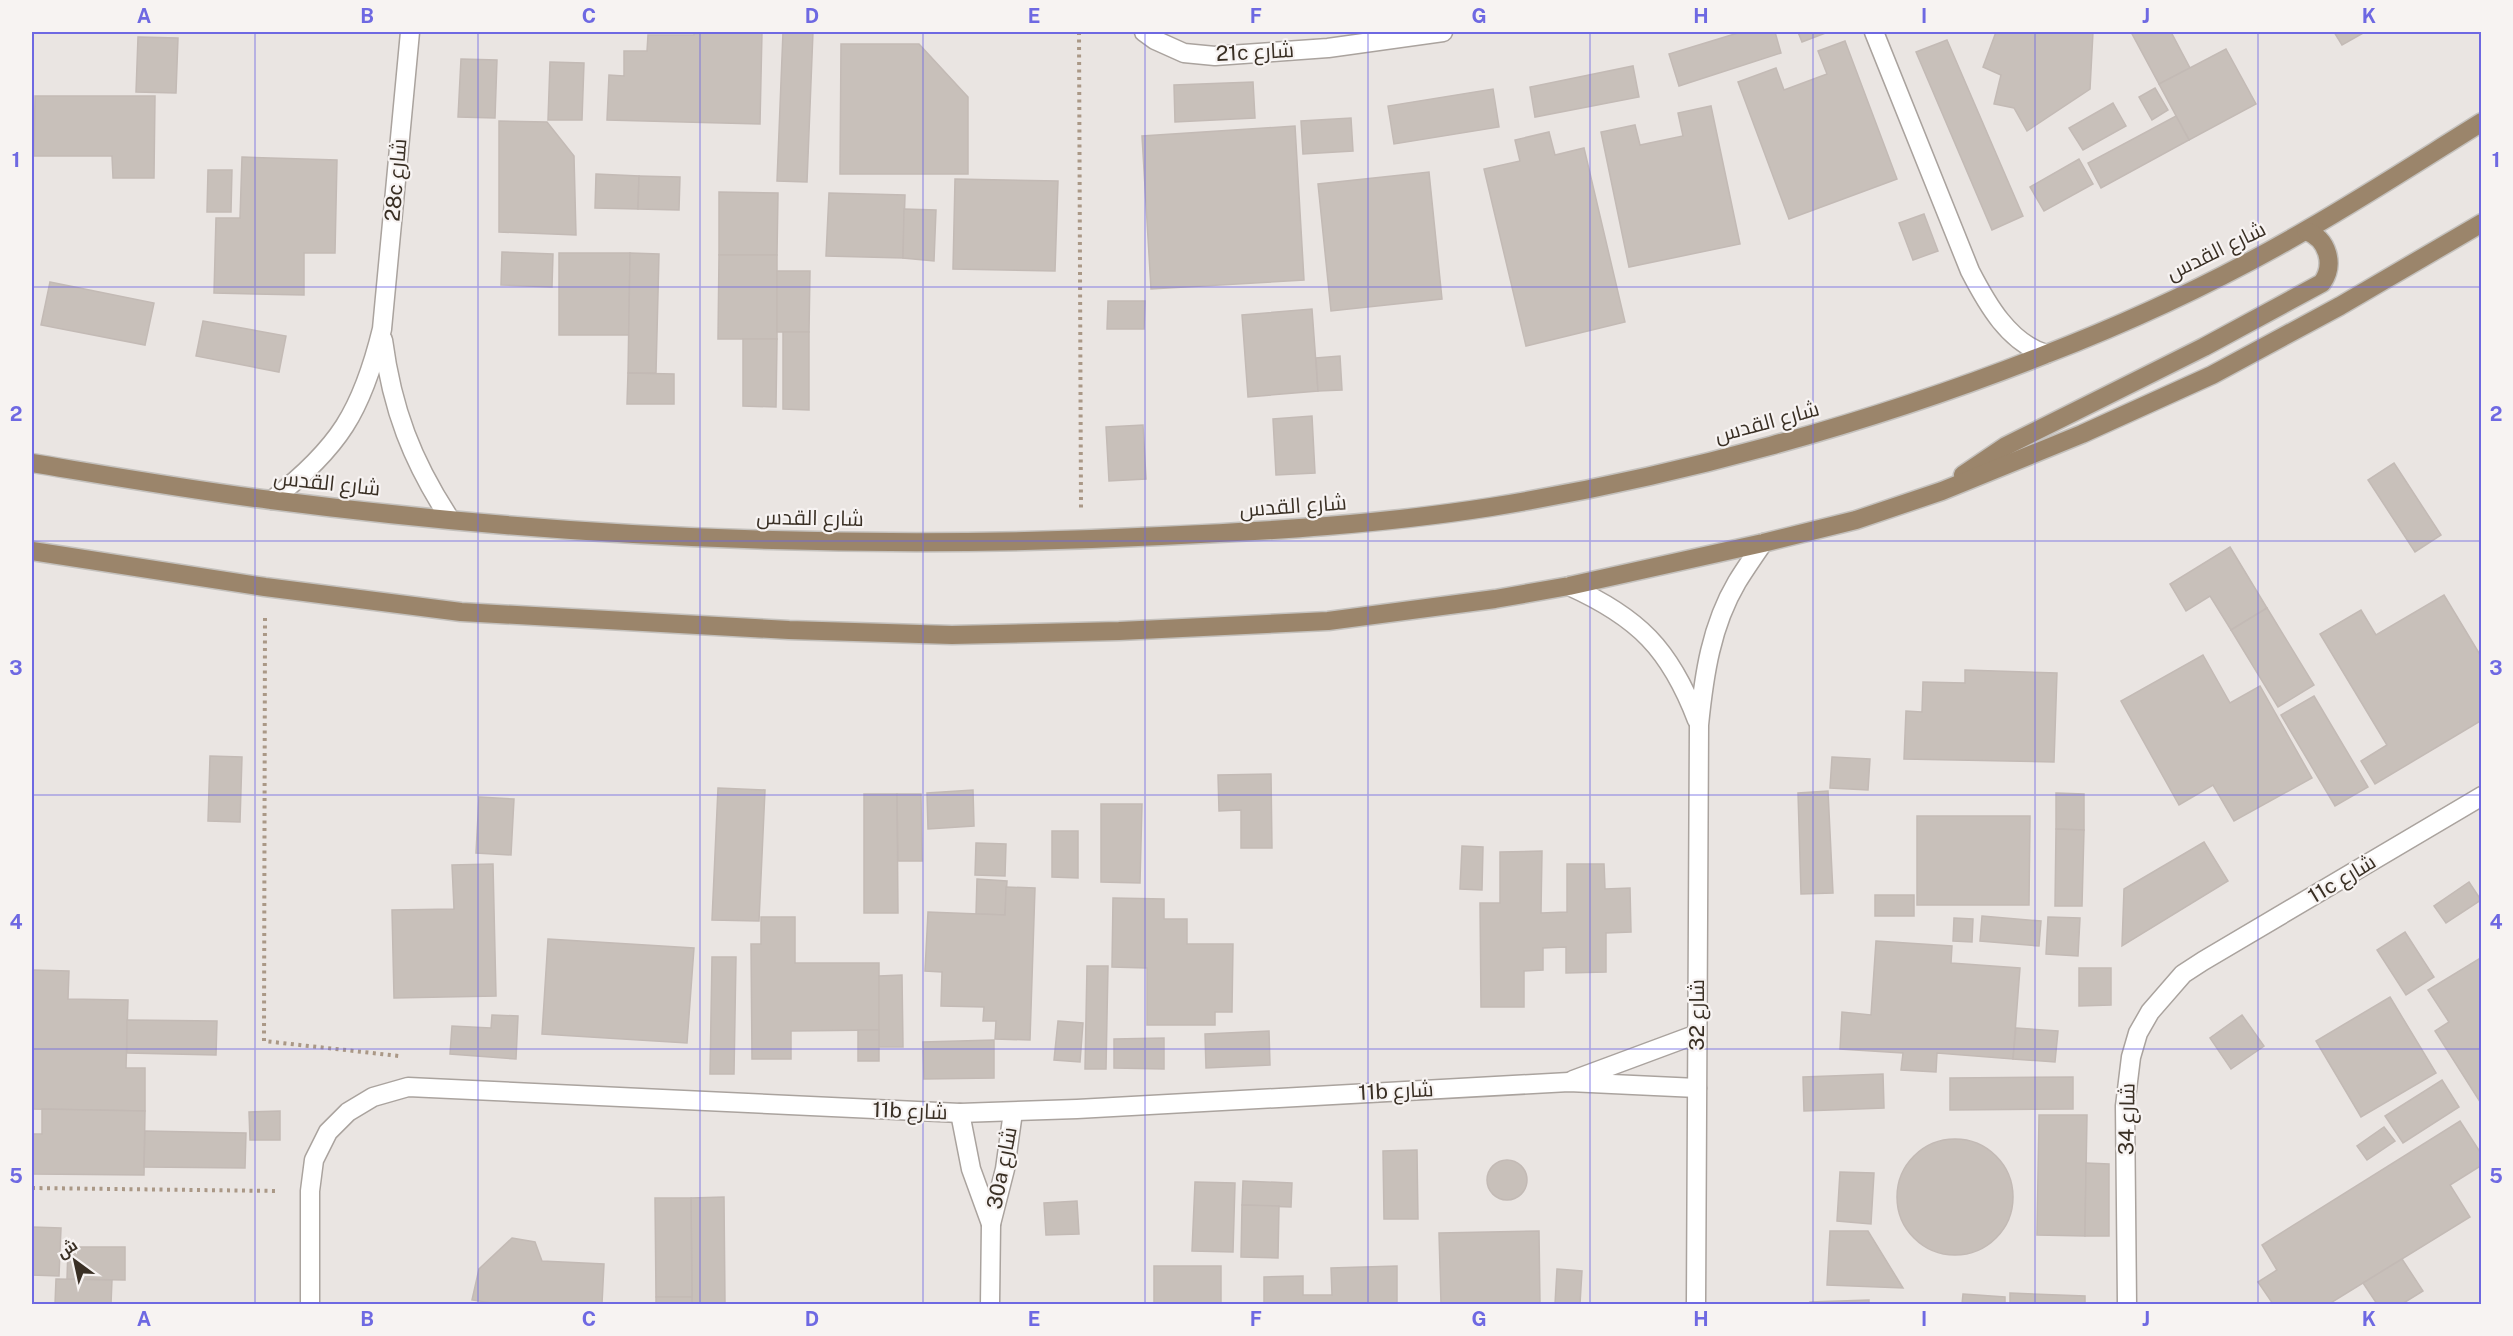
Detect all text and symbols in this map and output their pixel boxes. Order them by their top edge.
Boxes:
text: A [137,4,151,28]
text: B [360,4,374,28]
text: C [582,4,596,28]
text: D [805,4,819,28]
text: E [1028,4,1040,28]
text: F [1250,4,1262,28]
text: G [1471,4,1487,28]
text: H [1693,4,1709,28]
text: I [1921,4,1927,28]
text: J [2142,4,2150,28]
text: K [2362,4,2376,28]
street label: 21c شارع [1215,37,1295,68]
street label: 28c شارع [379,137,414,223]
text: 1 [12,148,20,172]
text: 1 [2492,148,2500,172]
street label: شارع القدس [2162,216,2270,287]
street label: شارع القدس [1712,396,1822,449]
text: 2 [10,402,22,426]
text: 2 [2490,402,2502,426]
street label: شارع القدس [272,464,382,503]
street label: شارع القدس [1239,489,1347,524]
street label: شارع القدس [756,504,864,533]
text: 3 [9,656,23,680]
text: 3 [2489,656,2503,680]
street label: 11c شارع [2304,849,2381,910]
text: 4 [9,910,23,934]
text: 4 [2489,910,2503,934]
street label: شارع 32 [1684,979,1711,1051]
street label: 11b شارع [1358,1076,1434,1107]
street label: شارع 34 [2113,1083,2142,1155]
street label: 11b شارع [872,1097,948,1126]
street label: 30a شارع [981,1125,1024,1212]
text: 5 [9,1164,23,1188]
text: 5 [2489,1164,2503,1188]
north arrow [45,1231,105,1291]
text: ش [53,1235,81,1262]
text: A [137,1307,151,1331]
text: B [360,1307,374,1331]
text: C [582,1307,596,1331]
text: D [805,1307,819,1331]
text: E [1028,1307,1040,1331]
text: F [1250,1307,1262,1331]
text: G [1471,1307,1487,1331]
text: H [1693,1307,1709,1331]
text: I [1921,1307,1927,1331]
text: J [2142,1307,2150,1331]
text: K [2362,1307,2376,1331]

